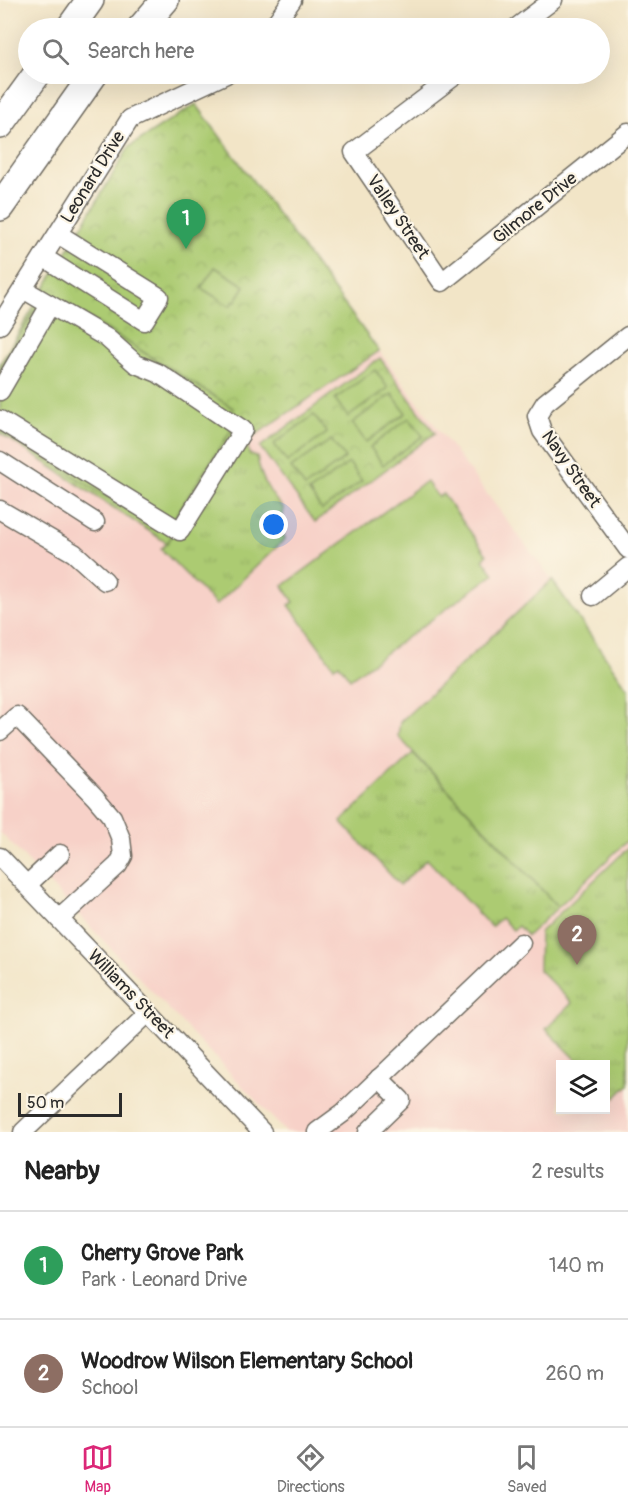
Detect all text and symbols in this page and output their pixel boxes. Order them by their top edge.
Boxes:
search box [18,18,610,84]
icon: search [39,35,72,68]
text: Search here [87,37,194,65]
street label: Leonard Drive [56,127,130,227]
street label: Gilmore Drive [488,167,582,249]
street label: Valley Street [361,170,435,264]
pin: 1 [166,200,206,249]
street label: Navy Street [536,426,606,513]
your location [259,510,288,539]
pin: 2 [558,916,596,965]
street label: Williams Street [83,945,180,1044]
map controls [556,1060,610,1114]
button: layers [556,1060,610,1114]
scale bar [18,1090,122,1118]
text: 50 m [27,1093,64,1113]
text: Nearby [24,1155,100,1187]
text: 2 results [532,1159,604,1184]
text: Cherry Grove Park [81,1239,243,1267]
text: 1 [40,1253,47,1278]
text: 140 m [549,1253,604,1278]
text: Park · Leonard Drive [81,1267,247,1292]
text: Woodrow Wilson Elementary School [81,1347,413,1375]
text: 2 [38,1361,49,1386]
text: 260 m [545,1361,604,1386]
text: School [81,1375,138,1400]
tab: Map [81,1441,114,1497]
tab: Directions [277,1441,345,1497]
tab: Saved [507,1441,547,1497]

